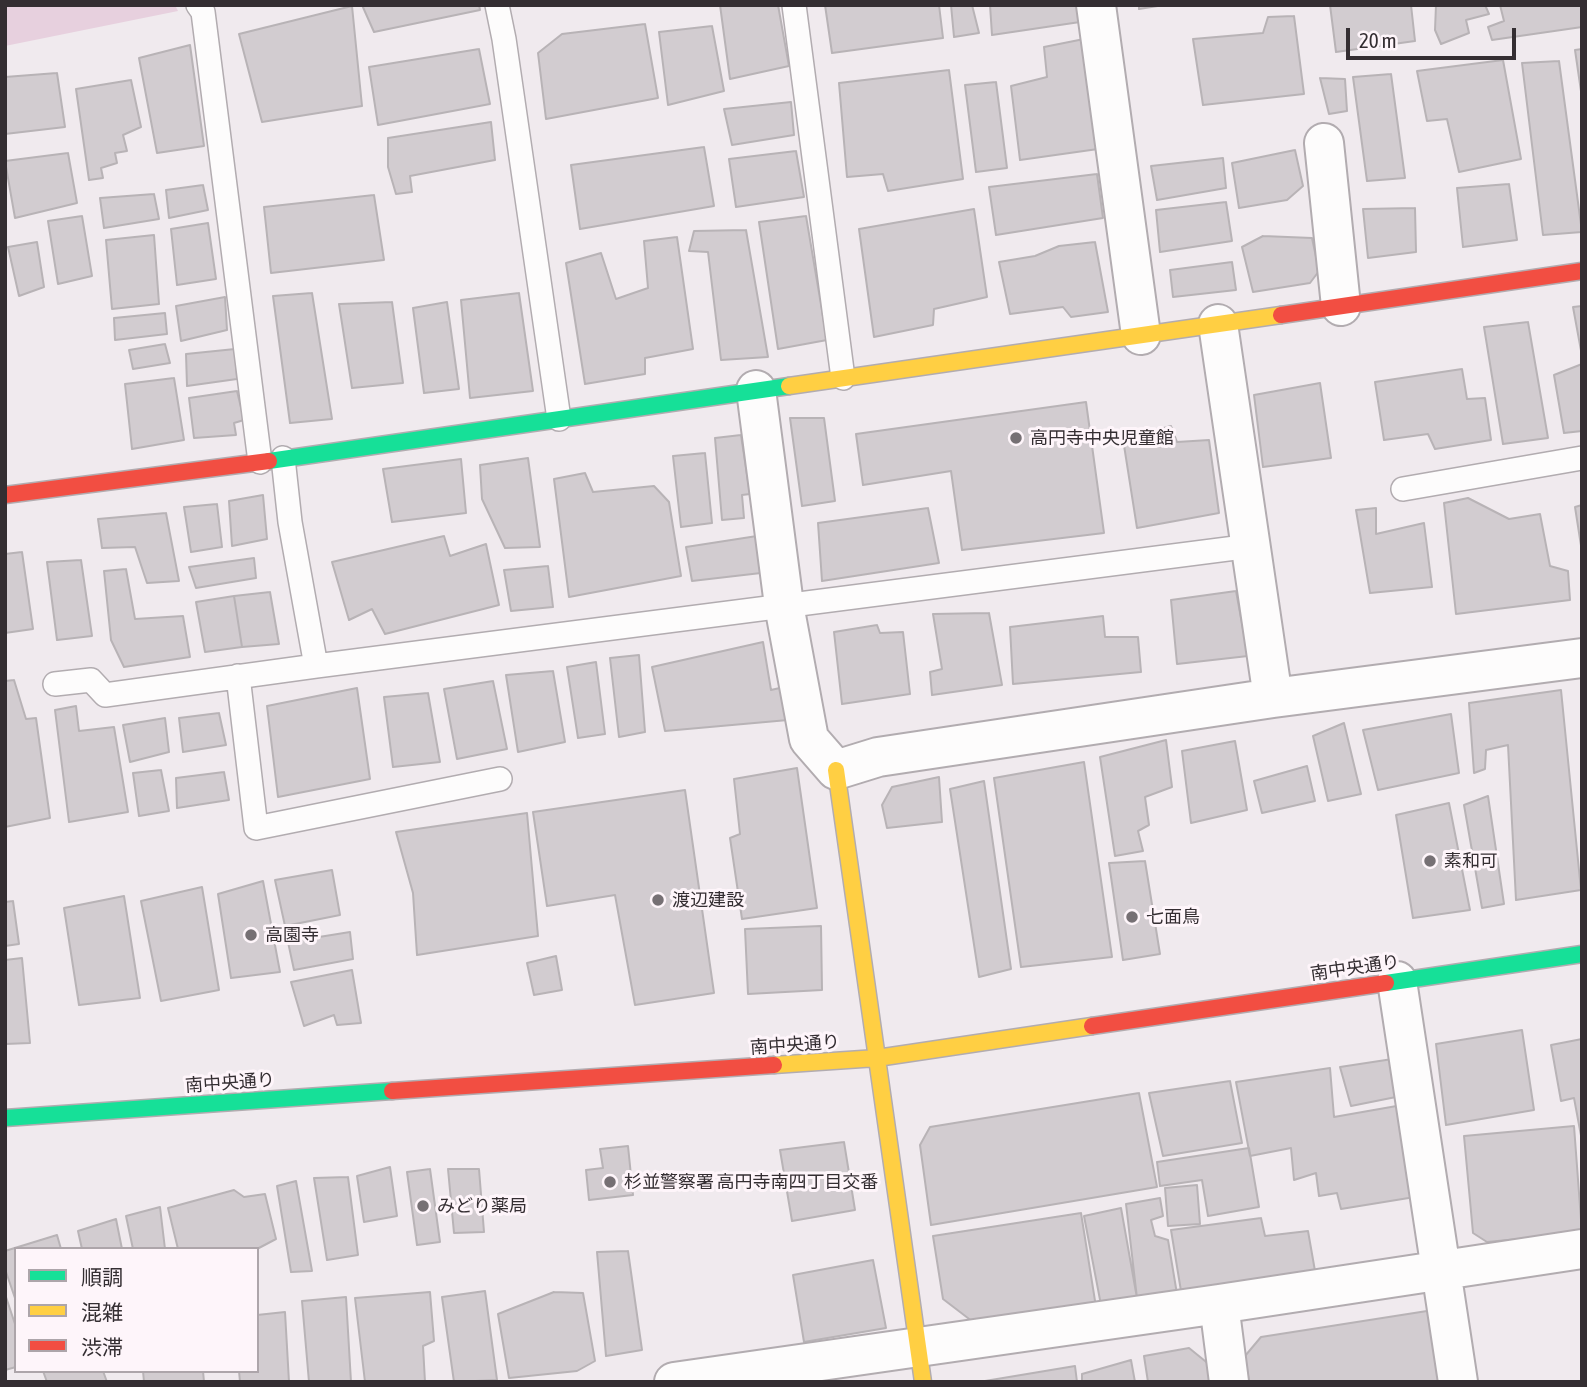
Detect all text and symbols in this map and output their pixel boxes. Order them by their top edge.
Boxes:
scale bar [1349,14,1519,58]
text: 20 m [1359,28,1397,52]
place label: 高円寺中央児童館 [1030,427,1174,449]
marker: 高円寺中央児童館 [1008,430,1024,446]
place label: 素和可 [1444,850,1498,872]
marker: 素和可 [1422,853,1438,869]
place label: 渡辺建設 [672,889,744,911]
marker: 渡辺建設 [650,892,666,908]
place label: 七面鳥 [1146,906,1200,928]
marker: 七面鳥 [1124,909,1140,925]
place label: 高園寺 [265,924,319,946]
marker: 高園寺 [243,927,259,943]
street label: 南中央通り [1309,951,1401,985]
street label: 南中央通り [749,1031,841,1059]
street label: 南中央通り [184,1069,276,1097]
place label: 杉並警察署 高円寺南四丁目交番 [624,1171,878,1193]
marker: 杉並警察署 高円寺南四丁目交番 [602,1174,618,1190]
place label: みどり薬局 [437,1195,527,1217]
marker: みどり薬局 [415,1198,431,1214]
legend [14,1247,259,1373]
text: 順調 [81,1265,123,1289]
text: 混雑 [81,1300,123,1324]
text: 渋滞 [81,1335,123,1359]

